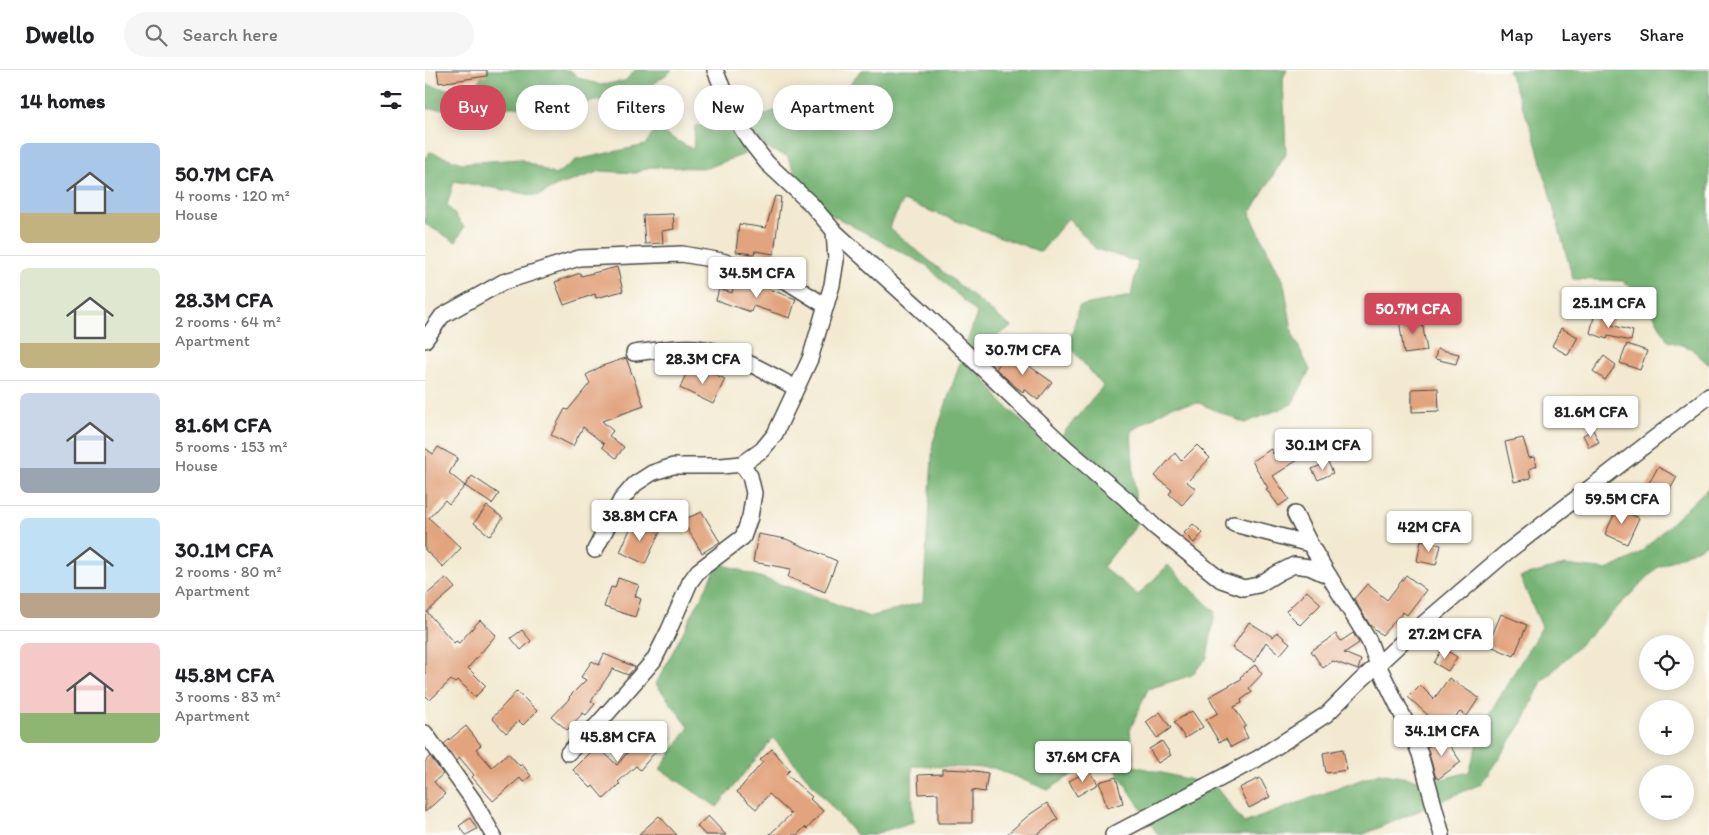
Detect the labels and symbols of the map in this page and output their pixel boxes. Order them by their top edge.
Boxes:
pin: 34.5M CFA [700,256,814,299]
pin: 25.1M CFA [1552,286,1666,329]
pin: 50.7M CFA [1356,292,1470,335]
pin: 30.7M CFA [966,334,1080,376]
pin: 28.3M CFA [646,342,760,385]
pin: 81.6M CFA [1534,396,1648,438]
pin: 30.1M CFA [1266,428,1380,471]
pin: 59.5M CFA [1565,482,1679,525]
pin: 38.8M CFA [583,500,697,542]
pin: 42M CFA [1383,510,1475,553]
pin: 27.2M CFA [1388,618,1502,660]
pin: 34.1M CFA [1385,714,1499,757]
pin: 45.8M CFA [561,720,675,763]
pin: 37.6M CFA [1026,740,1140,783]

